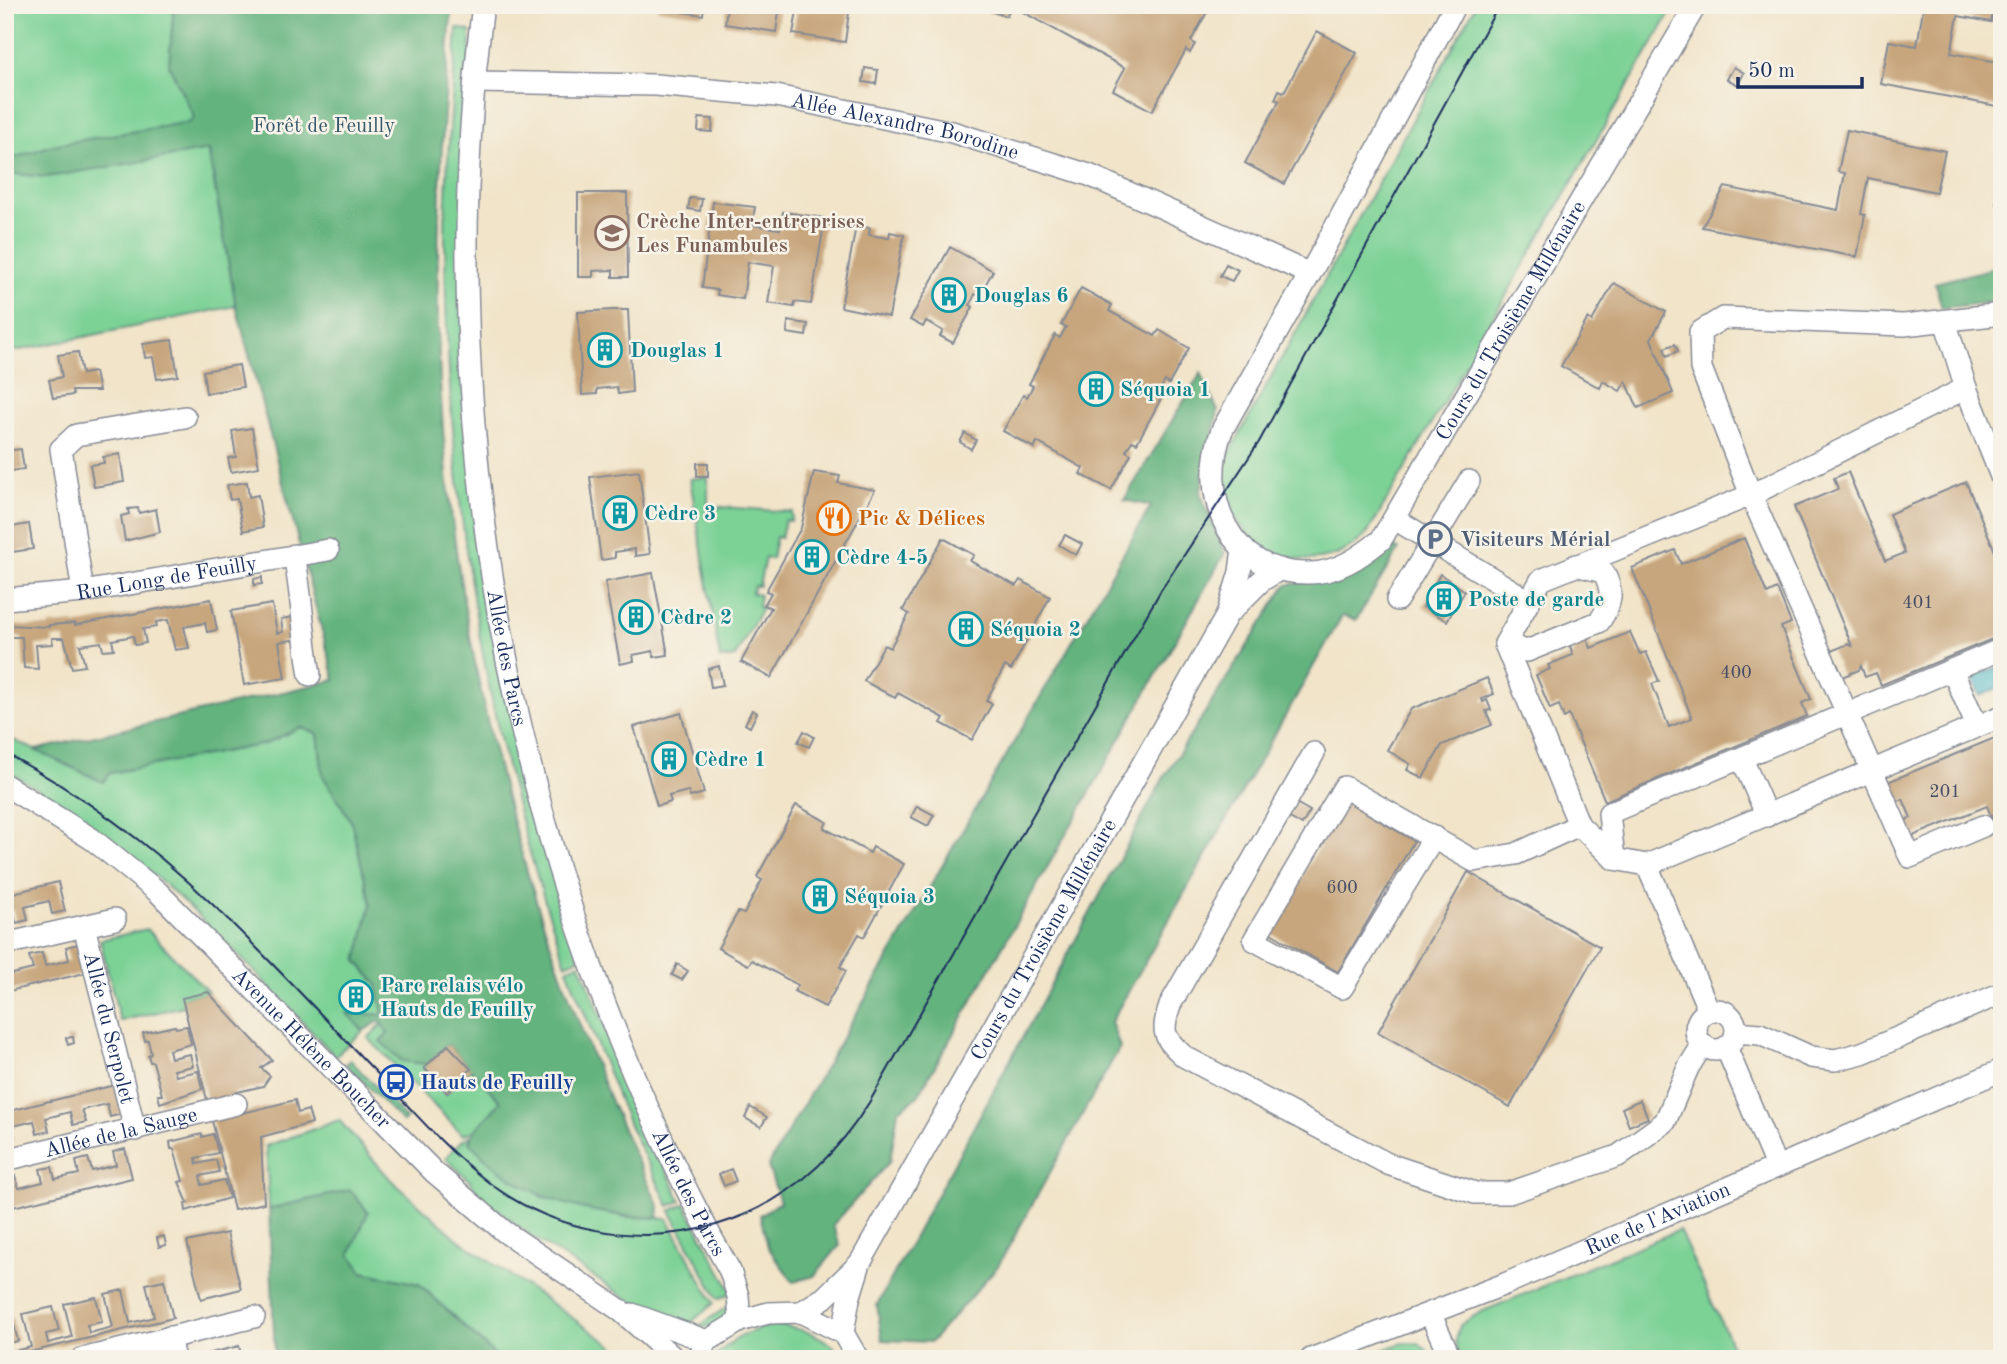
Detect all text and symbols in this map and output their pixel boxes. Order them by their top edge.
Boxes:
scale bar [1738,46,1862,90]
text: 50 m [1748,61,1795,82]
street label: Allée Alexandre Borodine [789,90,1021,164]
park label: Forêt de Feuilly [253,116,395,137]
street label: Cours du Troisième Millénaire [1433,198,1590,445]
place label: Crèche Inter-entreprises Les Funambules [636,212,865,257]
school or university icon: Crèche Inter-entreprises Les Funambules [593,214,631,252]
building icon: Douglas 6 [930,276,968,314]
place label: Douglas 6 [974,286,1069,307]
building icon: Douglas 1 [586,331,624,369]
place label: Douglas 1 [630,341,725,362]
building icon: Séquoia 1 [1077,370,1115,408]
place label: Séquoia 1 [1120,380,1211,401]
building icon: Cèdre 3 [601,494,639,532]
restaurant icon: Pic & Délices [815,499,853,537]
place label: Cèdre 3 [644,504,716,525]
place label: Pic & Délices [858,509,985,530]
parking icon: Visiteurs Mérial [1416,520,1454,558]
place label: Visiteurs Mérial [1460,530,1611,551]
building icon: Cèdre 4-5 [793,538,831,576]
place label: Cèdre 4-5 [836,548,928,569]
street label: Rue Long de Feuilly [75,553,259,605]
building icon: Poste de garde [1425,580,1463,618]
street label: Allée des Parcs [482,588,530,728]
place label: Poste de garde [1468,590,1604,611]
house number: 401 [1902,594,1934,612]
building icon: Cèdre 2 [617,598,655,636]
place label: Cèdre 2 [660,608,732,629]
building icon: Séquoia 2 [947,610,985,648]
place label: Séquoia 2 [990,620,1081,641]
house number: 400 [1720,664,1752,682]
building icon: Cèdre 1 [650,740,688,778]
place label: Cèdre 1 [694,750,766,771]
house number: 201 [1929,783,1961,801]
street label: Cours du Troisième Millénaire [968,816,1121,1065]
building icon: Séquoia 3 [801,877,839,915]
house number: 600 [1326,879,1358,897]
place label: Séquoia 3 [844,887,935,908]
street label: Allée du Serpolet [79,950,137,1106]
street label: Avenue Hélène Boucher [227,965,394,1134]
place label: Parc relais vélo Hauts de Feuilly [380,976,534,1021]
building icon: Parc relais vélo Hauts de Feuilly [337,978,375,1016]
bus stop icon: Hauts de Feuilly [377,1063,415,1101]
place label: Hauts de Feuilly [420,1073,574,1094]
street label: Allée de la Sauge [42,1105,200,1162]
street label: Allée des Parcs [647,1127,729,1260]
street label: Rue de l'Aviation [1582,1179,1734,1260]

